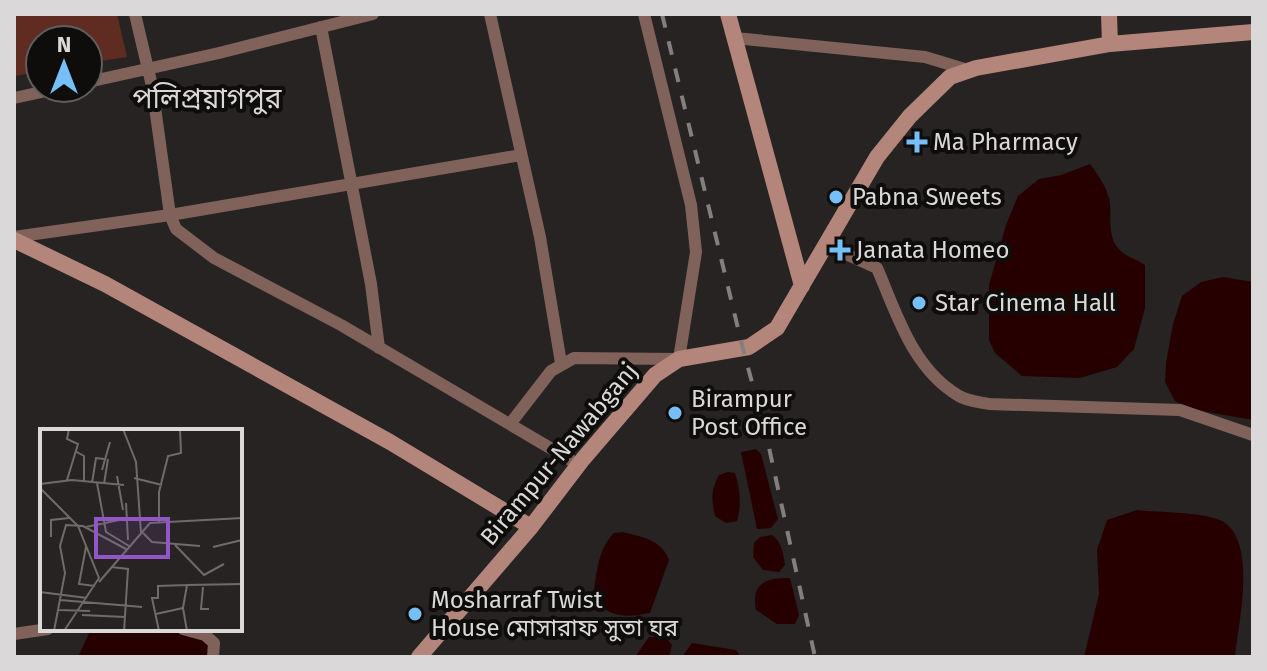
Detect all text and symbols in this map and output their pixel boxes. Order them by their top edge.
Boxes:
north arrow [24,24,104,104]
text: N [57,31,71,58]
district label: পলিপ্রয়াগপুর [132,82,282,115]
place label: Ma Pharmacy [933,128,1078,156]
marker: Ma Pharmacy [908,133,926,151]
place label: Pabna Sweets [852,183,1002,211]
marker: Pabna Sweets [827,188,845,206]
place label: Janata Homeo [856,236,1009,264]
marker: Janata Homeo [831,241,849,259]
place label: Star Cinema Hall [935,289,1116,317]
marker: Star Cinema Hall [910,294,928,312]
street label: Birampur-Nawabganj [475,357,643,551]
place label: Birampur Post Office [691,385,807,441]
marker: Birampur Post Office [666,404,684,422]
inset map [40,429,242,631]
place label: Mosharraf Twist House মোসারাফ সুতা ঘর [431,586,679,642]
marker: Mosharraf Twist House মোসারাফ সুতা ঘর [406,605,424,623]

